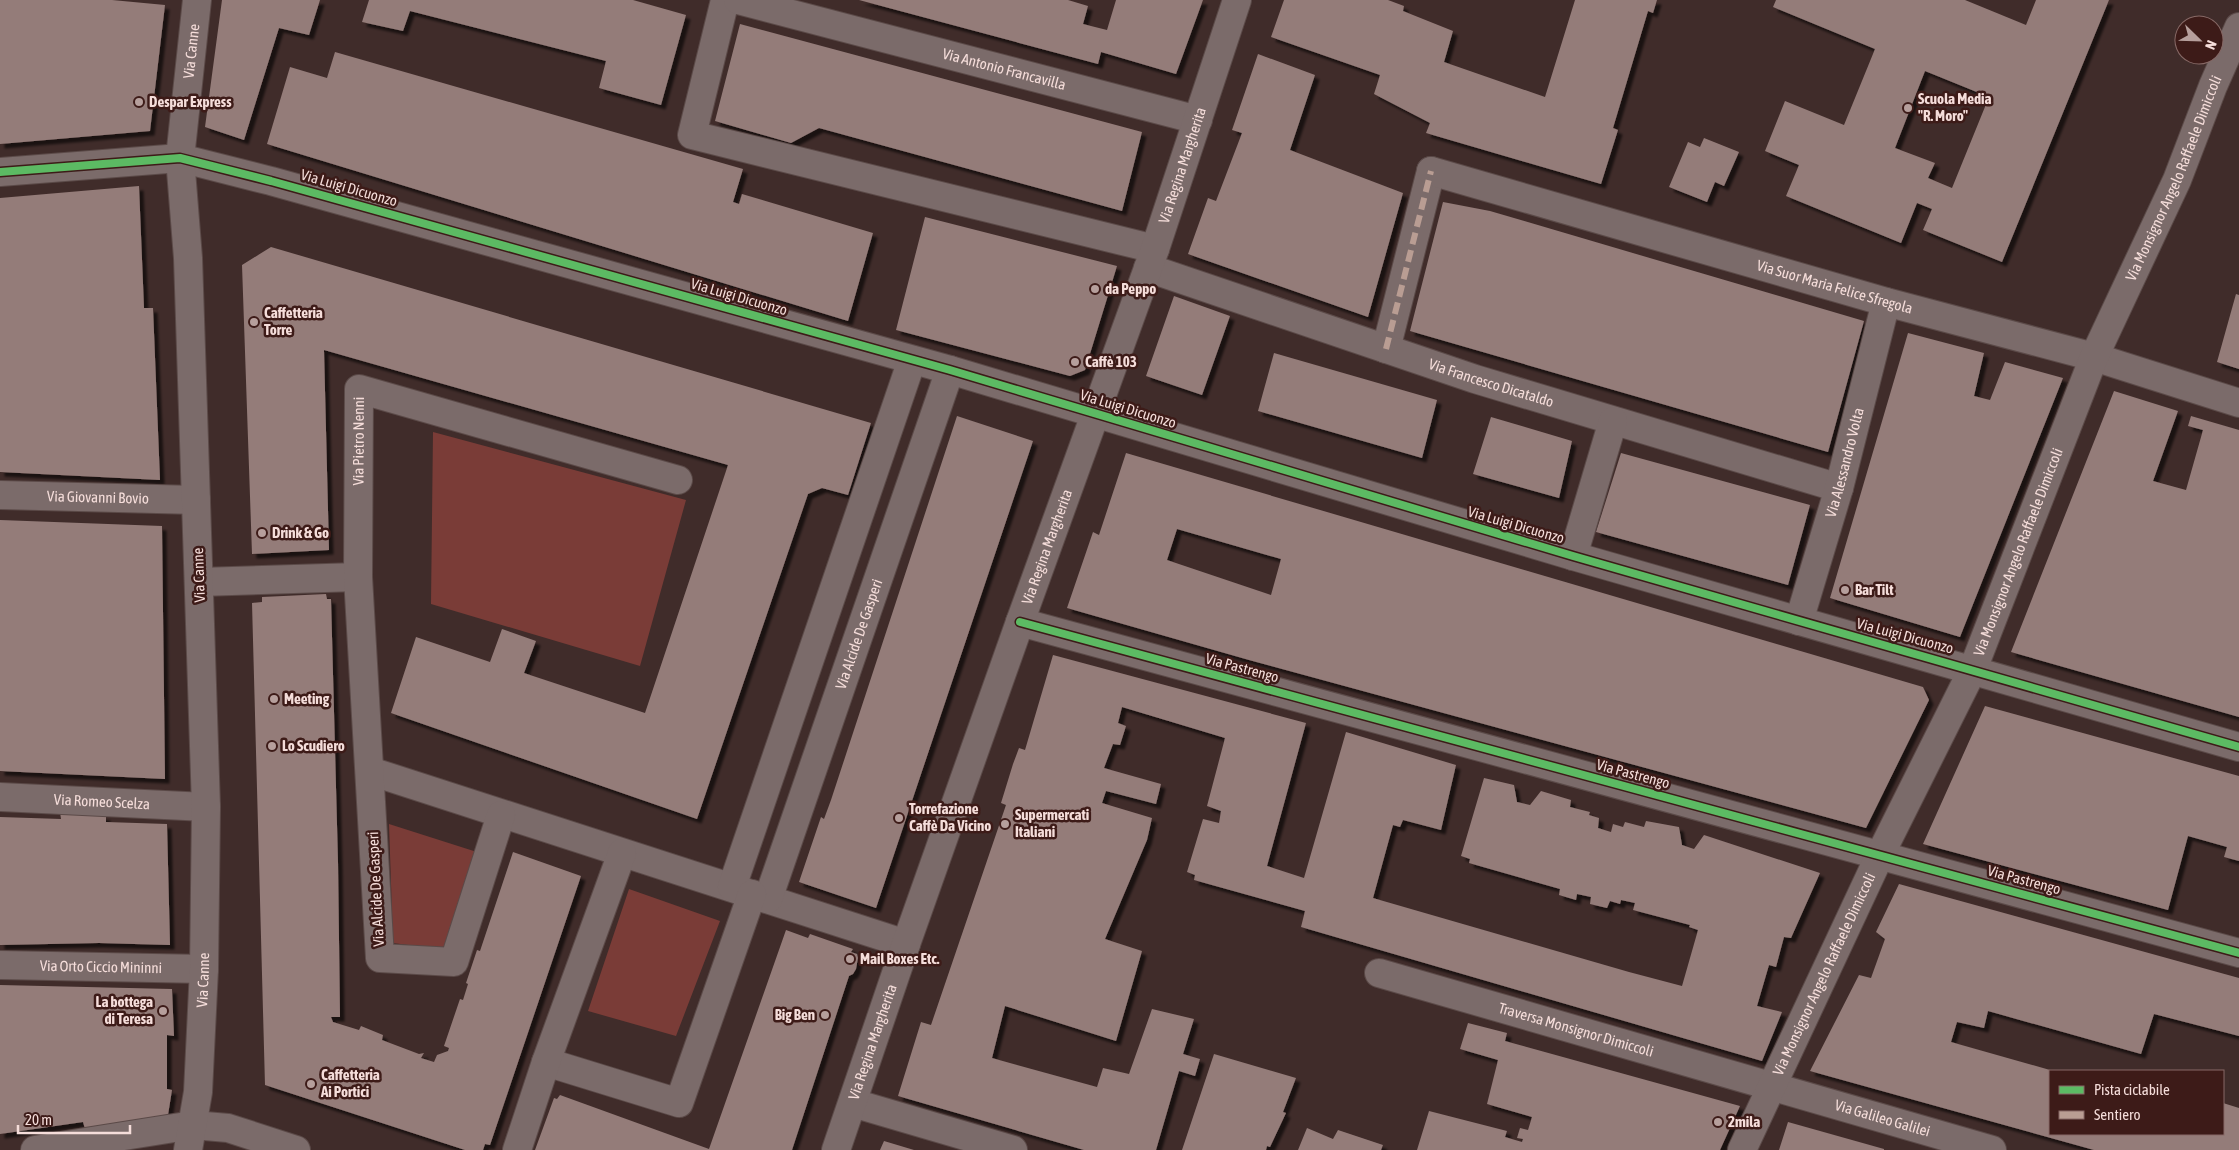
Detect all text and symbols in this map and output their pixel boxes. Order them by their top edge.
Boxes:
north arrow [2174,15,2224,65]
street label: Via Canne [180,23,202,79]
text: N [2202,38,2220,52]
street label: Via Antonio Francavilla [941,45,1068,93]
street label: Via Monsignor Angelo Raffaele Dimiccoli [2122,73,2225,284]
place label: Scuola Media "R. Moro" [1918,90,1991,124]
place label: Despar Express [149,93,232,110]
marker: Despar Express [133,96,145,108]
marker: Scuola Media "R. Moro" [1902,102,1914,114]
street label: Via Regina Margherita [1155,105,1209,225]
street label: Via Luigi Dicuonzo [299,166,399,209]
street label: Via Suor Maria Felice Sfregola [1755,256,1915,317]
street label: Via Luigi Dicuonzo [689,275,789,318]
place label: da Peppo [1105,280,1156,297]
marker: da Peppo [1089,283,1101,295]
place label: Caffetteria Torre [264,304,323,338]
marker: Caffetteria Torre [248,316,260,328]
place label: Caffè 103 [1085,353,1137,370]
street label: Via Francesco Dicataldo [1427,355,1556,410]
marker: Caffè 103 [1069,356,1081,368]
street label: Via Luigi Dicuonzo [1078,386,1178,431]
street label: Via Pietro Nenni [349,397,367,486]
street label: Via Alessandro Volta [1822,406,1867,519]
street label: Via Monsignor Angelo Raffaele Dimiccoli [1970,445,2066,658]
street label: Via Giovanni Bovio [47,487,149,507]
street label: Via Regina Margherita [1018,487,1075,607]
street label: Via Luigi Dicuonzo [1466,503,1566,546]
place label: Drink & Go [272,524,329,541]
marker: Drink & Go [256,527,268,539]
street label: Via Canne [189,547,208,603]
street label: Via Alcide De Gasperi [832,577,885,691]
place label: Bar Tilt [1855,581,1894,598]
marker: Bar Tilt [1839,584,1851,596]
street label: Via Luigi Dicuonzo [1855,614,1955,657]
street label: Via Pastrengo [1204,650,1281,685]
place label: Meeting [284,690,330,707]
marker: Meeting [268,693,280,705]
place label: Lo Scudiero [282,737,345,754]
marker: Lo Scudiero [266,740,278,752]
street label: Via Pastrengo [1595,756,1672,791]
street label: Via Romeo Scelza [53,791,150,812]
place label: Torrefazione Caffè Da Vicino [909,800,991,834]
place label: Supermercati Italiani [1015,806,1089,840]
marker: Torrefazione Caffè Da Vicino [893,812,905,824]
marker: Supermercati Italiani [999,818,1011,830]
street label: Via Alcide De Gasperi [364,831,387,947]
street label: Via Pastrengo [1986,862,2063,897]
street label: Via Monsignor Angelo Raffaele Dimiccoli [1769,870,1878,1078]
place label: Mail Boxes Etc. [860,950,940,967]
street label: Via Canne [193,952,212,1008]
marker: Mail Boxes Etc. [844,953,856,965]
street label: Via Orto Ciccio Mininni [40,957,162,976]
street label: Via Regina Margherita [845,982,900,1102]
place label: La bottega di Teresa [96,993,153,1027]
street label: Traversa Monsignor Dimiccoli [1497,999,1656,1060]
marker: La bottega di Teresa [157,1005,169,1017]
place label: Big Ben [775,1006,815,1023]
marker: Big Ben [819,1009,831,1021]
place label: Caffetteria Ai Portici [320,1066,380,1100]
legend [2049,1070,2224,1135]
marker: Caffetteria Ai Portici [305,1078,317,1090]
text: Pista ciclabile [2094,1081,2170,1098]
street label: Via Galileo Galilei [1833,1096,1932,1140]
scale bar [18,1102,130,1134]
text: Sentiero [2094,1106,2140,1123]
text: 20 m [25,1111,52,1128]
place label: 2mila [1728,1113,1760,1130]
marker: 2mila [1712,1116,1724,1128]

